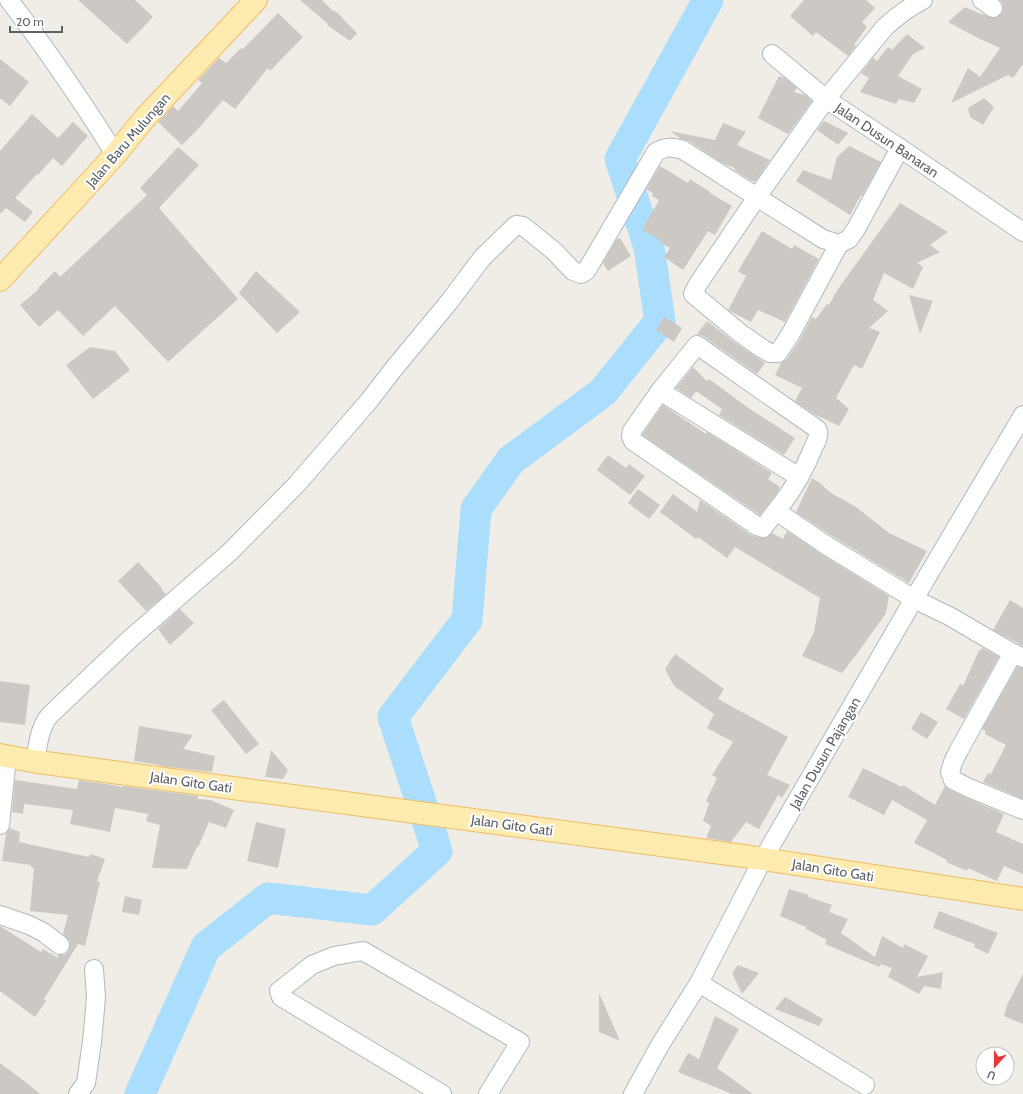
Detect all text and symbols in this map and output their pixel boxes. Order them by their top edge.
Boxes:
scale bar [10,8,62,34]
text: 20 m [16,14,44,29]
street label: Jalan Baru Mulungan [81,89,174,192]
street label: Jalan Dusun Banaran [831,98,942,181]
street label: Jalan Dusun Pajangan [785,694,864,813]
street label: Jalan Gito Gati [148,767,233,797]
street label: Jalan Gito Gati [469,810,554,840]
street label: Jalan Gito Gati [790,854,875,885]
north arrow [975,1046,1015,1086]
text: U [985,1067,998,1083]

